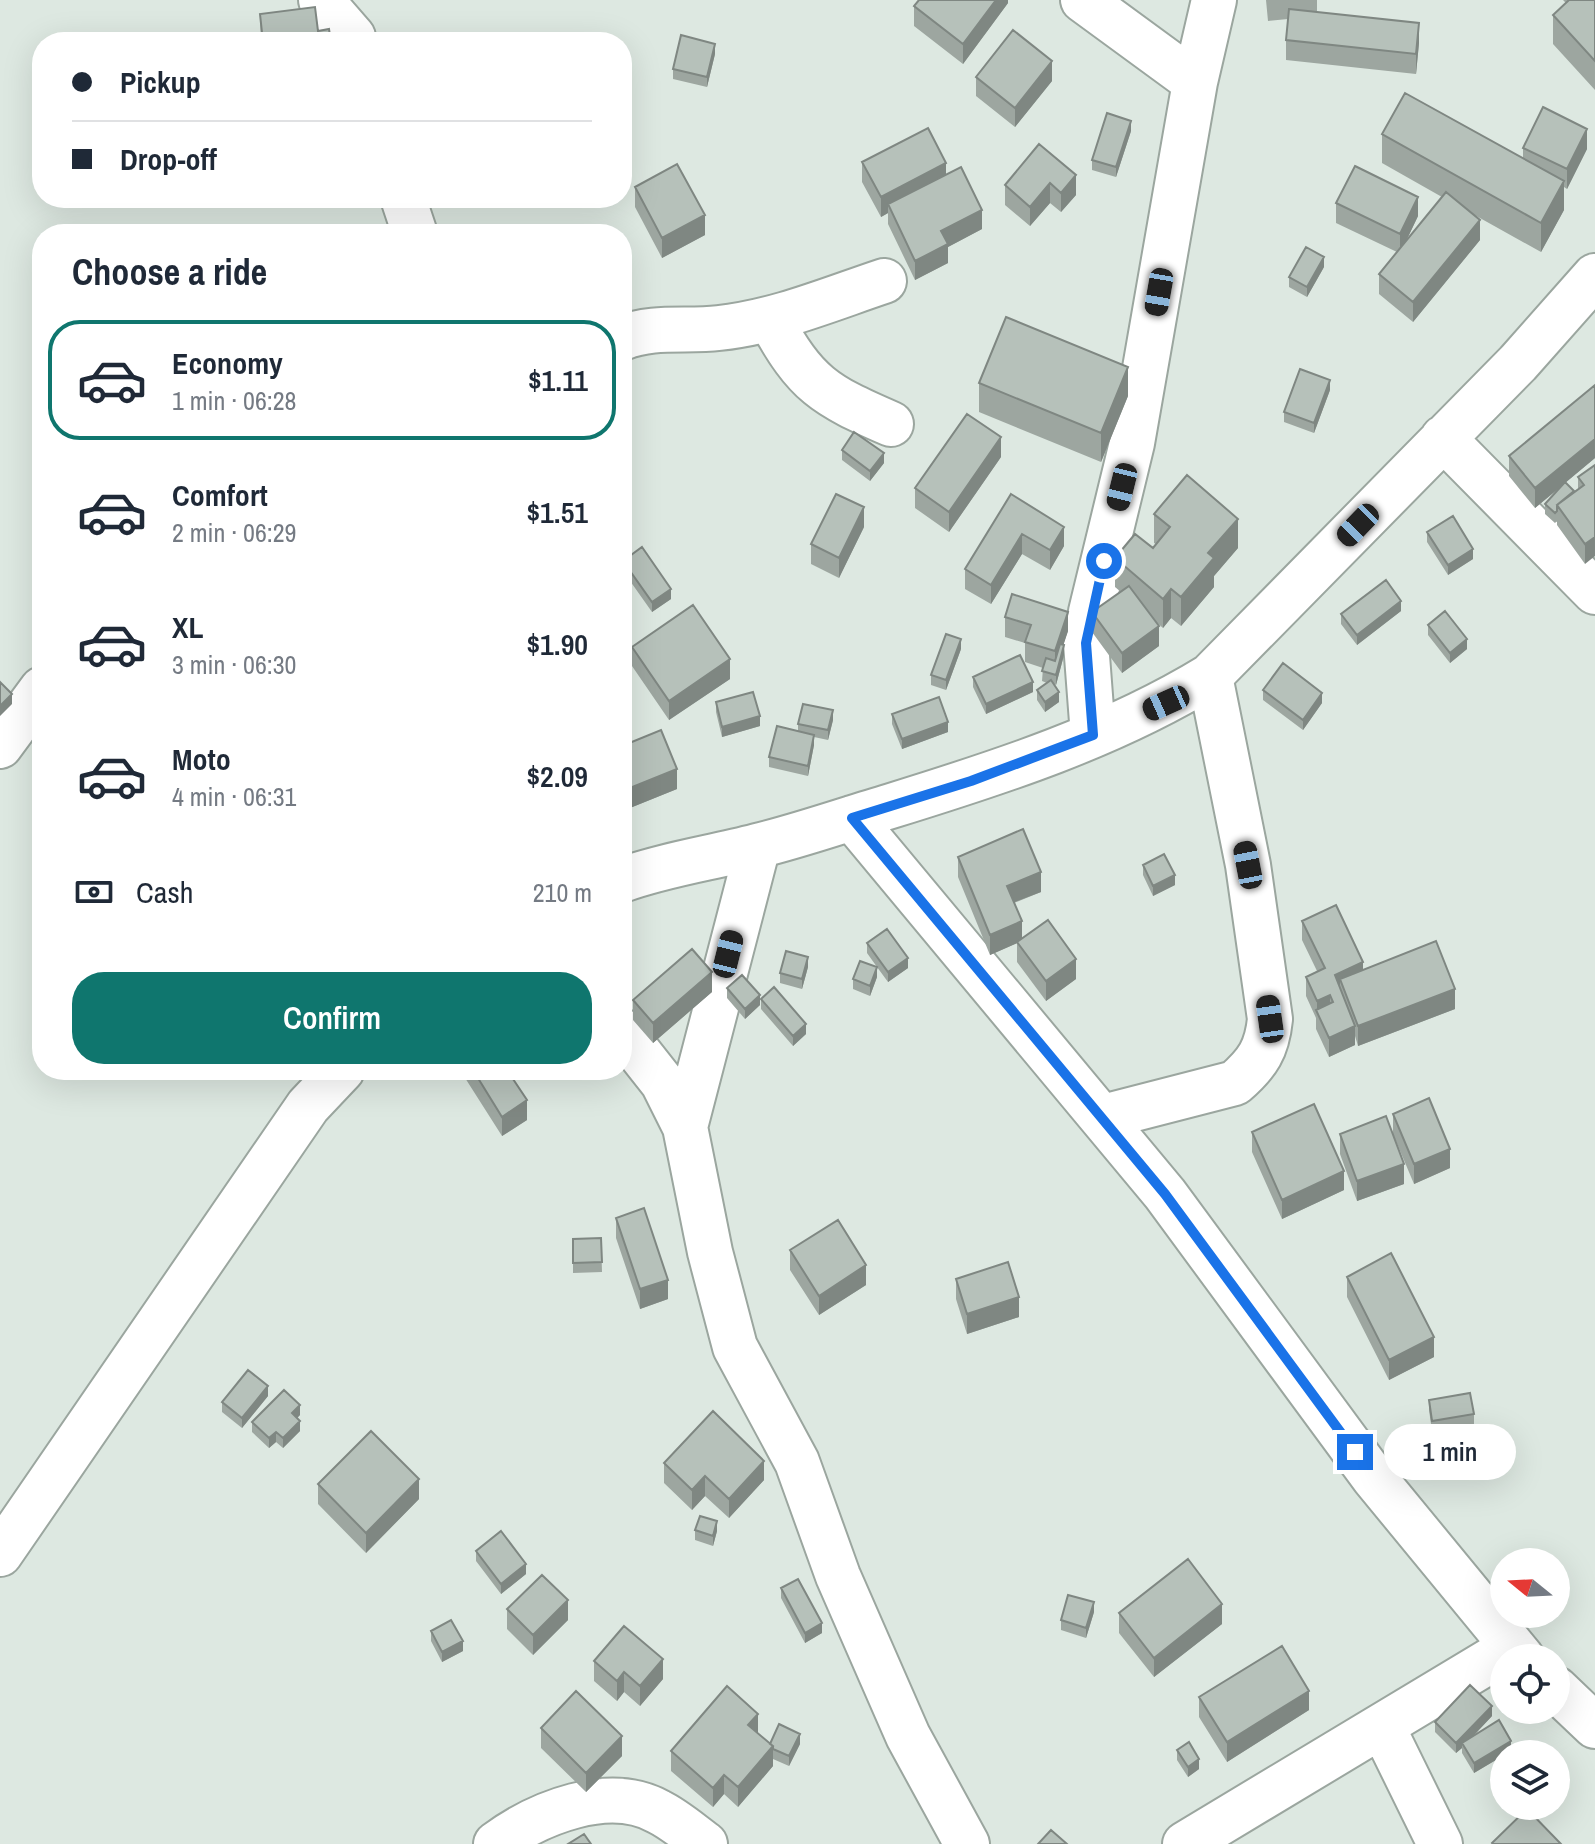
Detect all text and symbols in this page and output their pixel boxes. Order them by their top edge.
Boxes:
text: Pickup [120,62,201,102]
text: Drop-off [120,139,217,179]
text: Choose a ride [72,248,267,296]
car [1143,266,1175,318]
text: Economy [172,343,283,383]
icon: car [76,344,148,416]
text: $1.11 [528,360,588,400]
text: 1 min · 06:28 [172,383,296,418]
car [1105,461,1139,513]
text: Comfort [172,475,268,515]
icon: car [76,476,148,548]
text: $1.51 [526,492,588,532]
car [1333,499,1383,551]
text: 2 min · 06:29 [172,515,296,550]
route start [1086,543,1122,579]
text: XL [172,607,203,647]
icon: car [76,608,148,680]
text: $1.90 [526,624,588,664]
text: 3 min · 06:30 [172,647,296,682]
car [1139,682,1193,724]
text: Moto [172,739,231,779]
icon: car [76,740,148,812]
text: $2.09 [526,756,588,796]
text: 4 min · 06:31 [172,779,296,814]
car [1232,839,1264,891]
icon: cash [72,870,116,914]
text: Cash [136,872,193,912]
text: 210 m [533,875,592,910]
car [711,928,745,980]
button: Confirm [72,972,592,1064]
car [1255,994,1285,1044]
callout: 1 min [1383,1424,1515,1480]
route end [1337,1434,1373,1470]
text: 1 min [1423,1434,1477,1469]
north arrow [1490,1548,1570,1628]
map controls [1490,1548,1570,1820]
button: locate [1490,1644,1570,1724]
button: layers [1490,1740,1570,1820]

